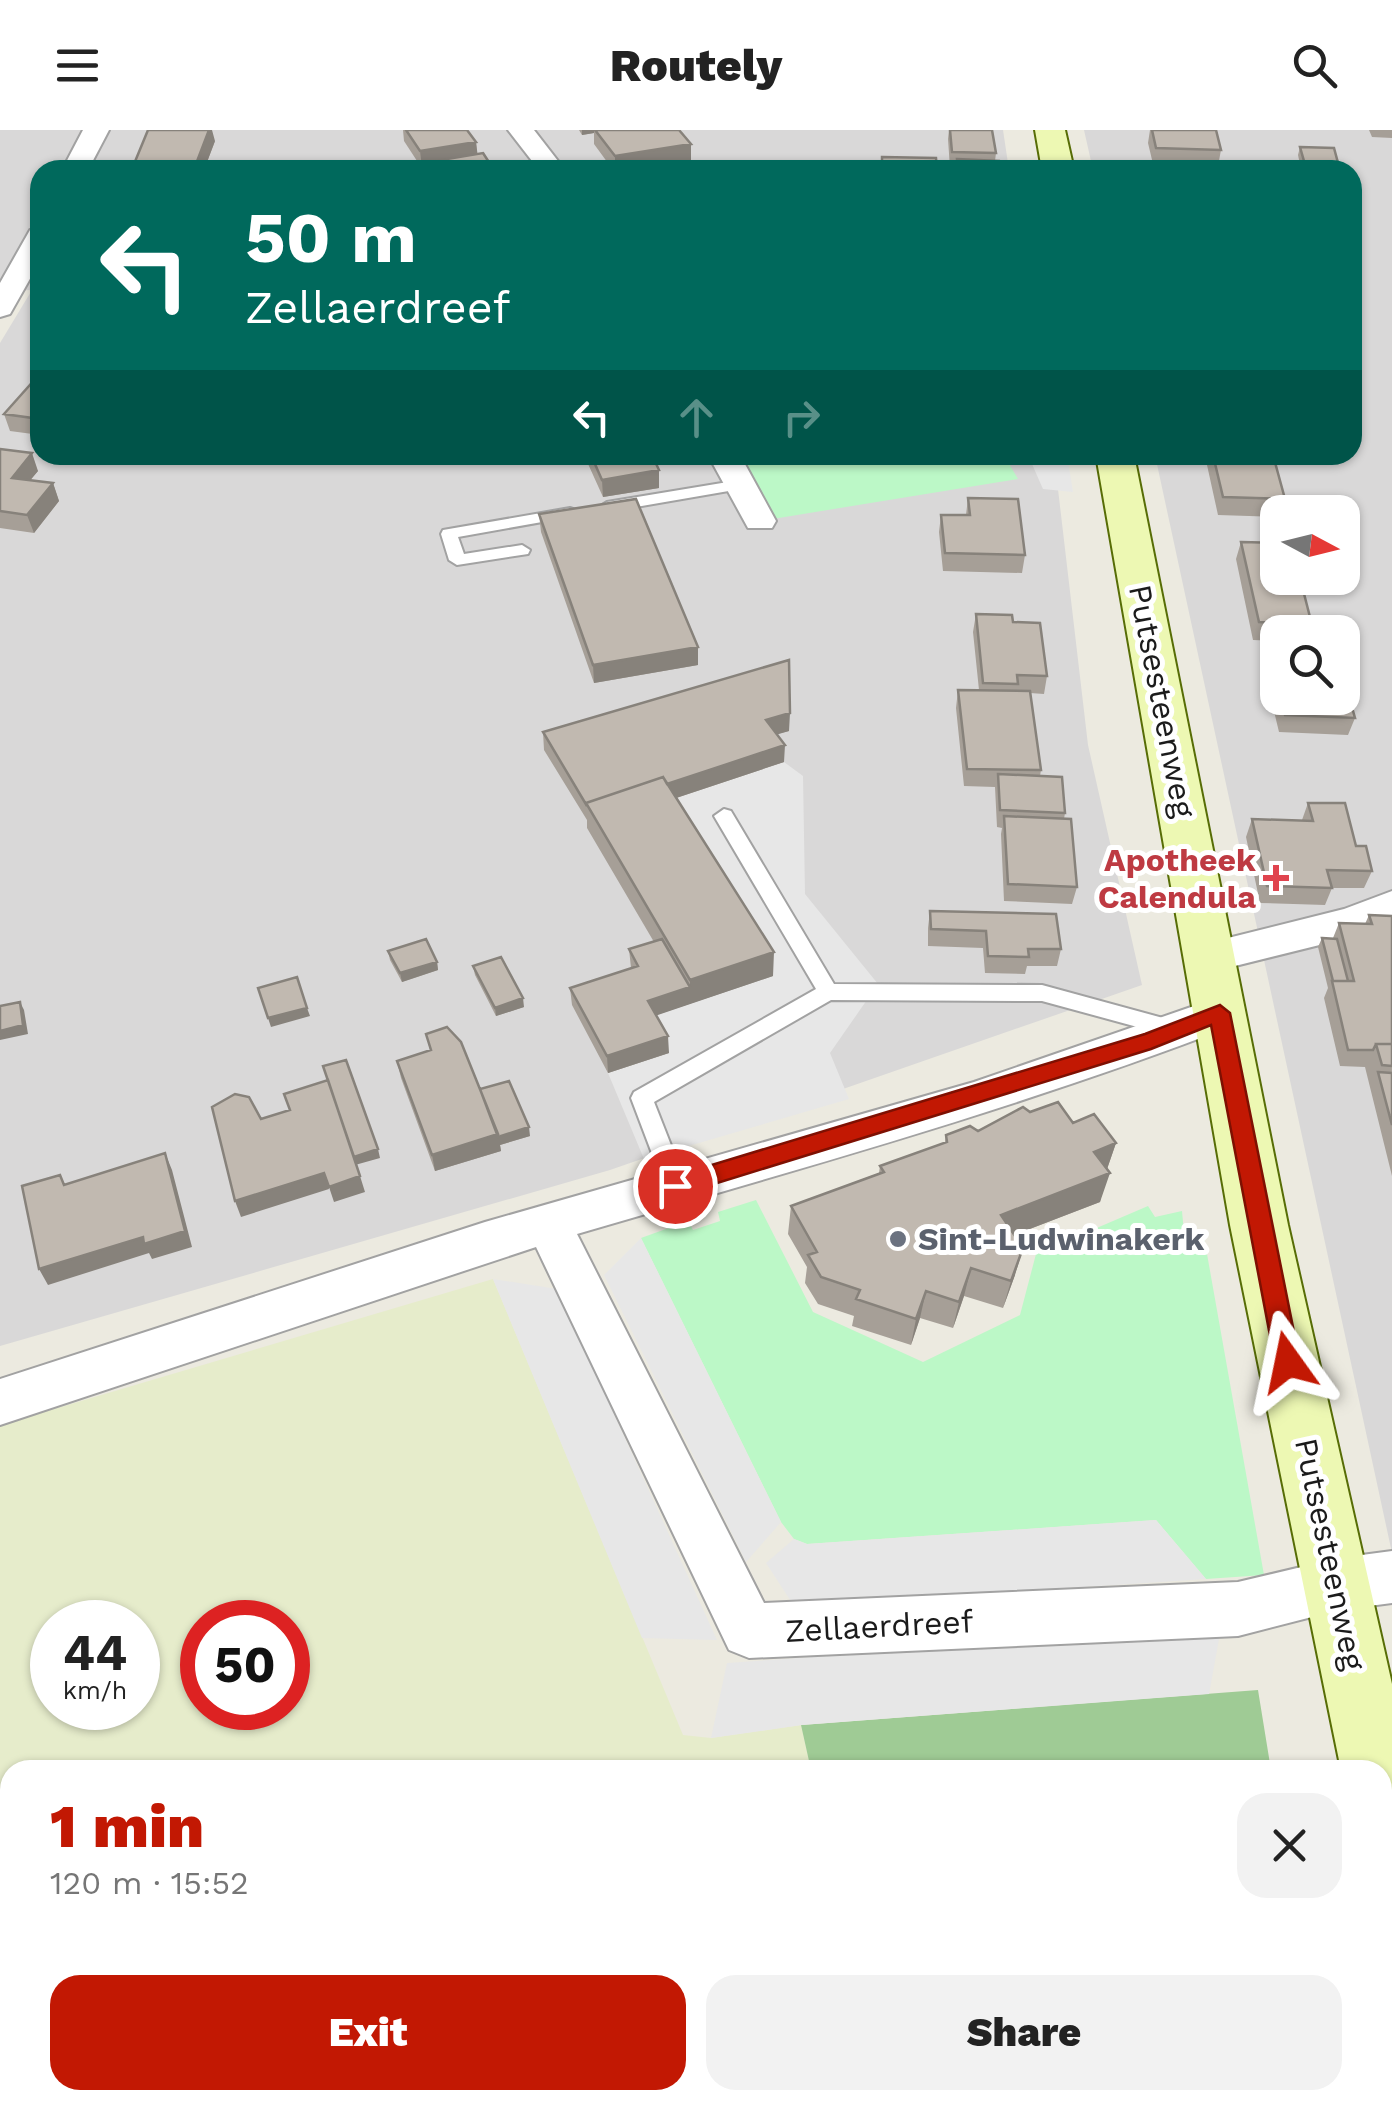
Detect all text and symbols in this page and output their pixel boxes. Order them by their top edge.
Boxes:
icon: menu [50,38,105,93]
icon: search [1287,38,1342,93]
text: Routely [610,39,782,92]
text: 50 m [245,197,417,279]
icon: left [80,200,210,330]
text: Zellaerdreef [245,281,510,334]
icon: left [564,390,619,445]
icon: ahead [669,390,724,445]
icon: right [774,390,829,445]
north arrow [1260,495,1360,595]
map controls [1260,495,1360,715]
street label: Putsesteenweg [1121,581,1203,822]
button: search [1260,615,1360,715]
place label: Apotheek Calendula [1098,841,1256,916]
marker: Apotheek Calendula [1265,867,1287,889]
pin [633,1144,718,1229]
icon: arrive [648,1159,703,1214]
place label: Sint-Ludwinakerk [918,1220,1205,1258]
marker: Sint-Ludwinakerk [887,1228,909,1250]
position arrow [1236,1310,1340,1414]
street label: Putsesteenweg [1287,1434,1373,1675]
speed limit sign: 50 [180,1600,310,1730]
street label: Zellaerdreef [784,1602,975,1650]
text: 44 [63,1623,127,1682]
text: km/h [63,1676,127,1705]
text: 1 min [50,1791,204,1862]
button: close [1237,1793,1342,1898]
text: 120 m · 15:52 [50,1864,249,1902]
button: Exit [50,1975,686,2090]
button: Share [706,1975,1342,2090]

